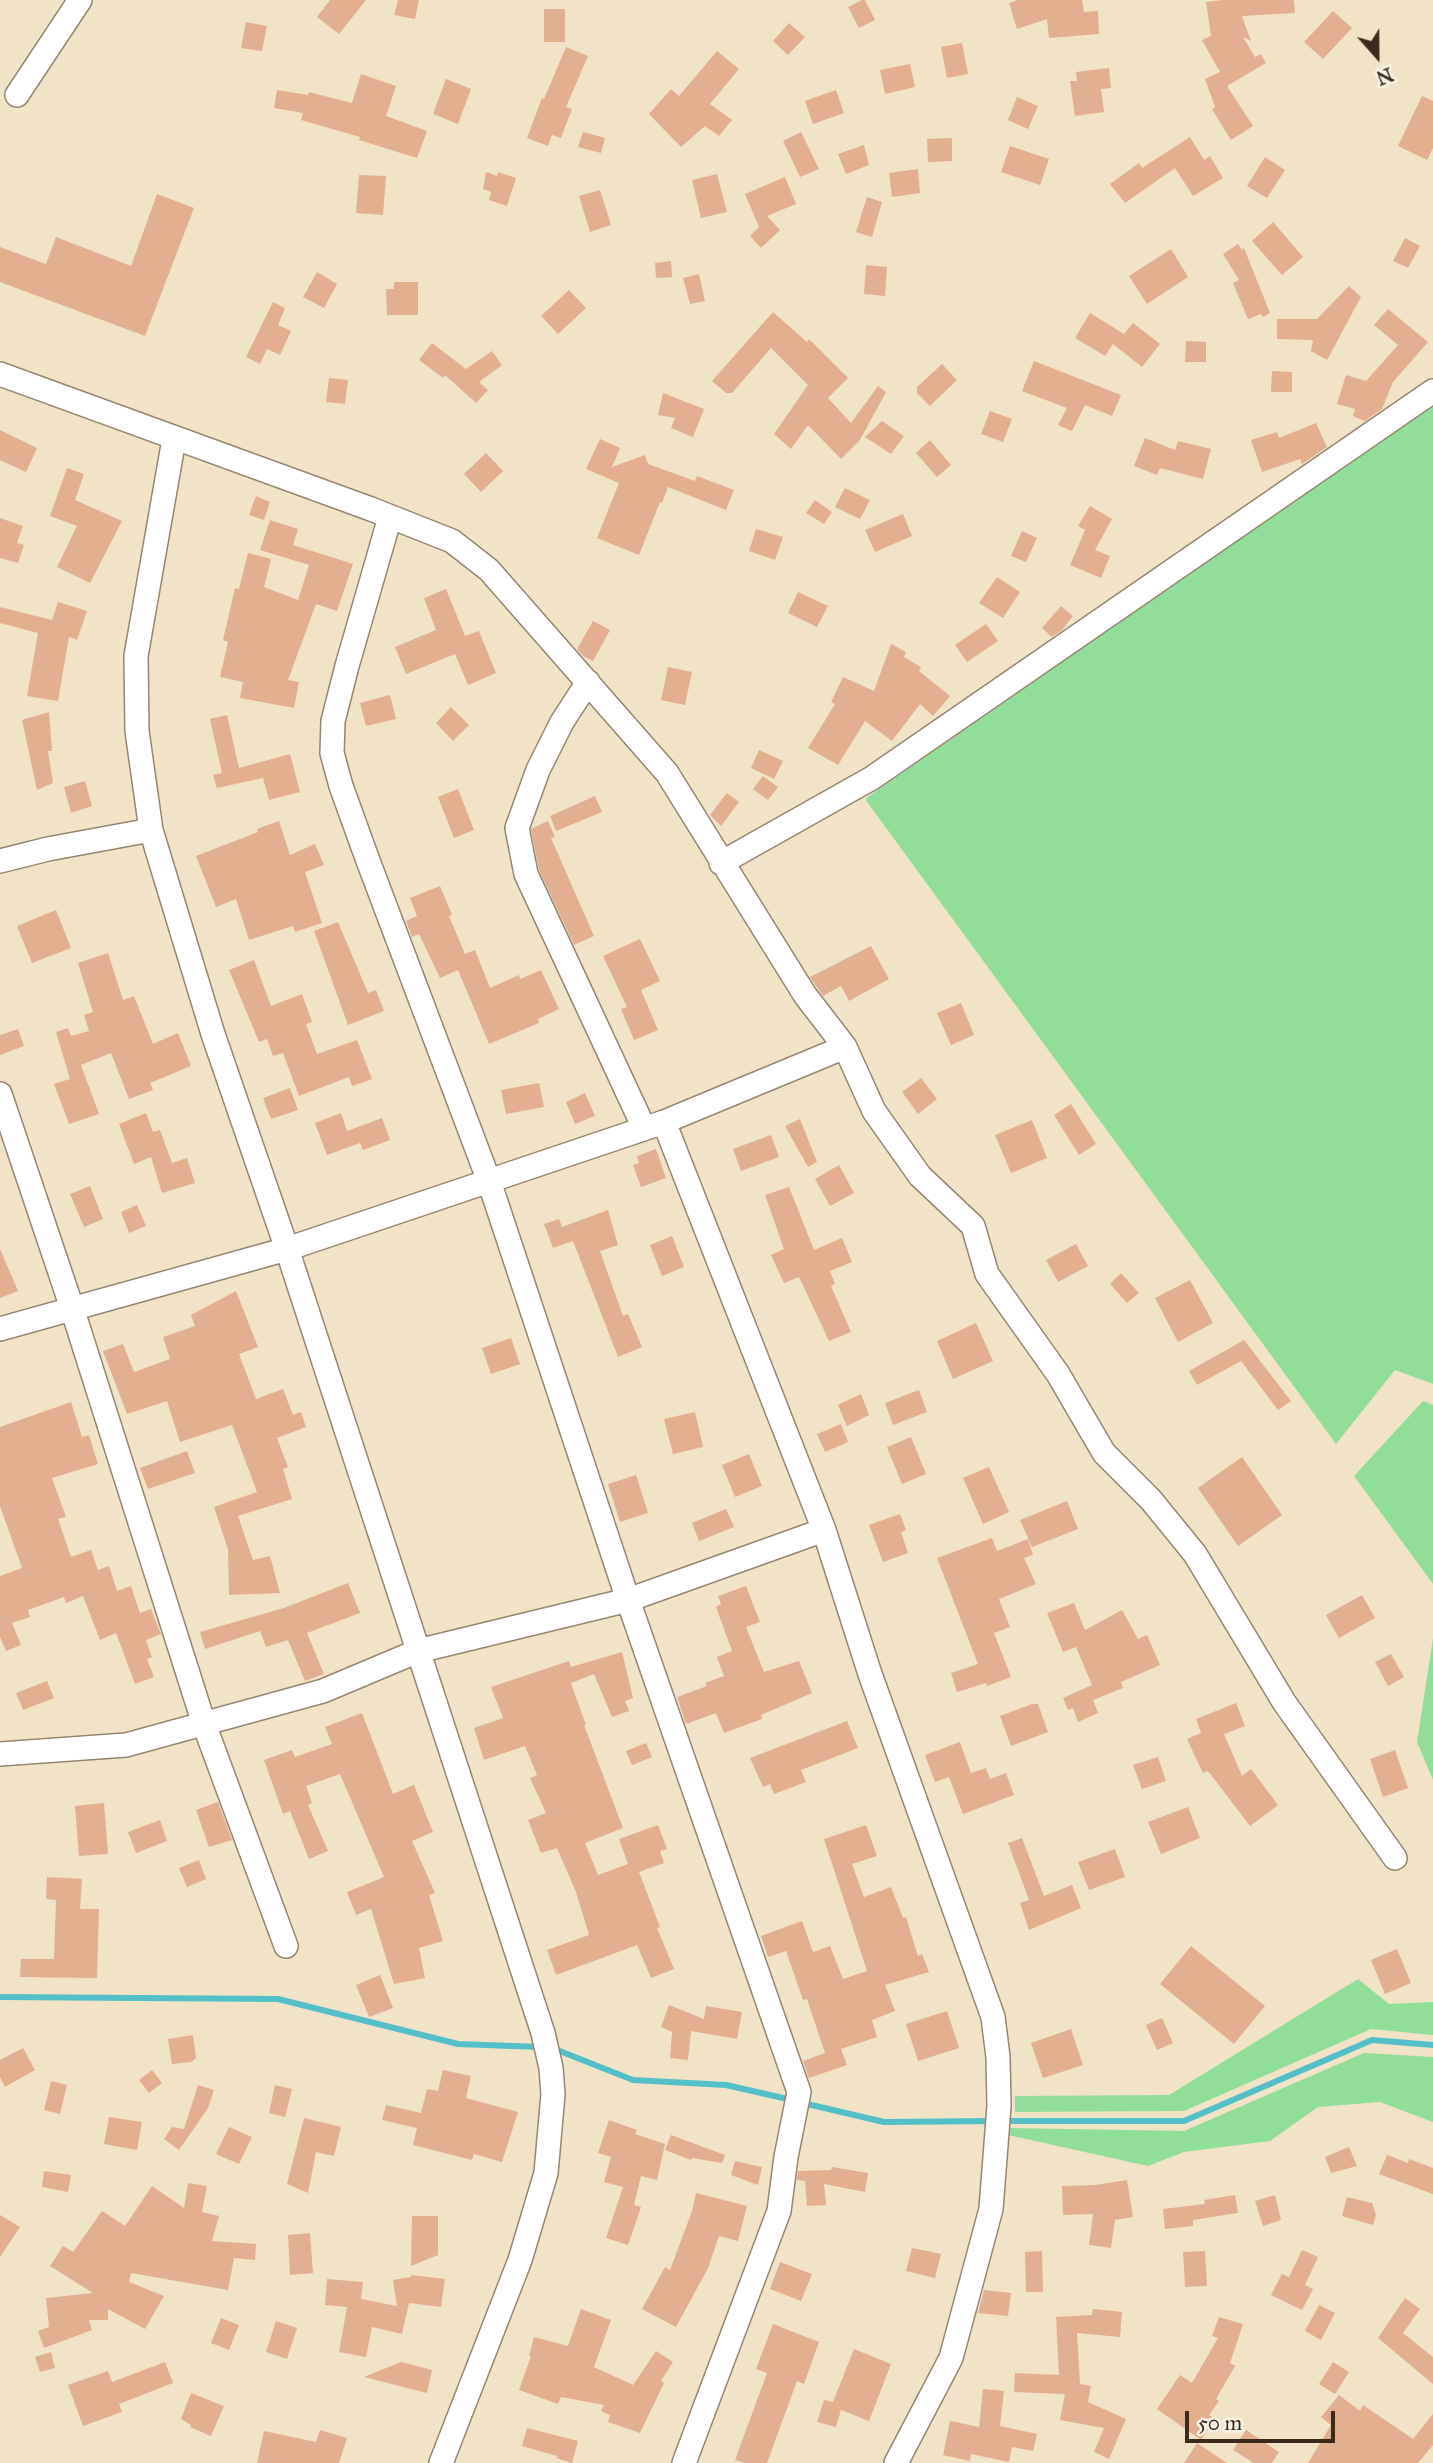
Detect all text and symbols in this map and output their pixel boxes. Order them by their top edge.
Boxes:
north arrow [1342,21,1412,91]
text: N [1373,62,1396,90]
scale bar [1188,2396,1338,2440]
text: 50 m [1198,2410,1242,2436]

